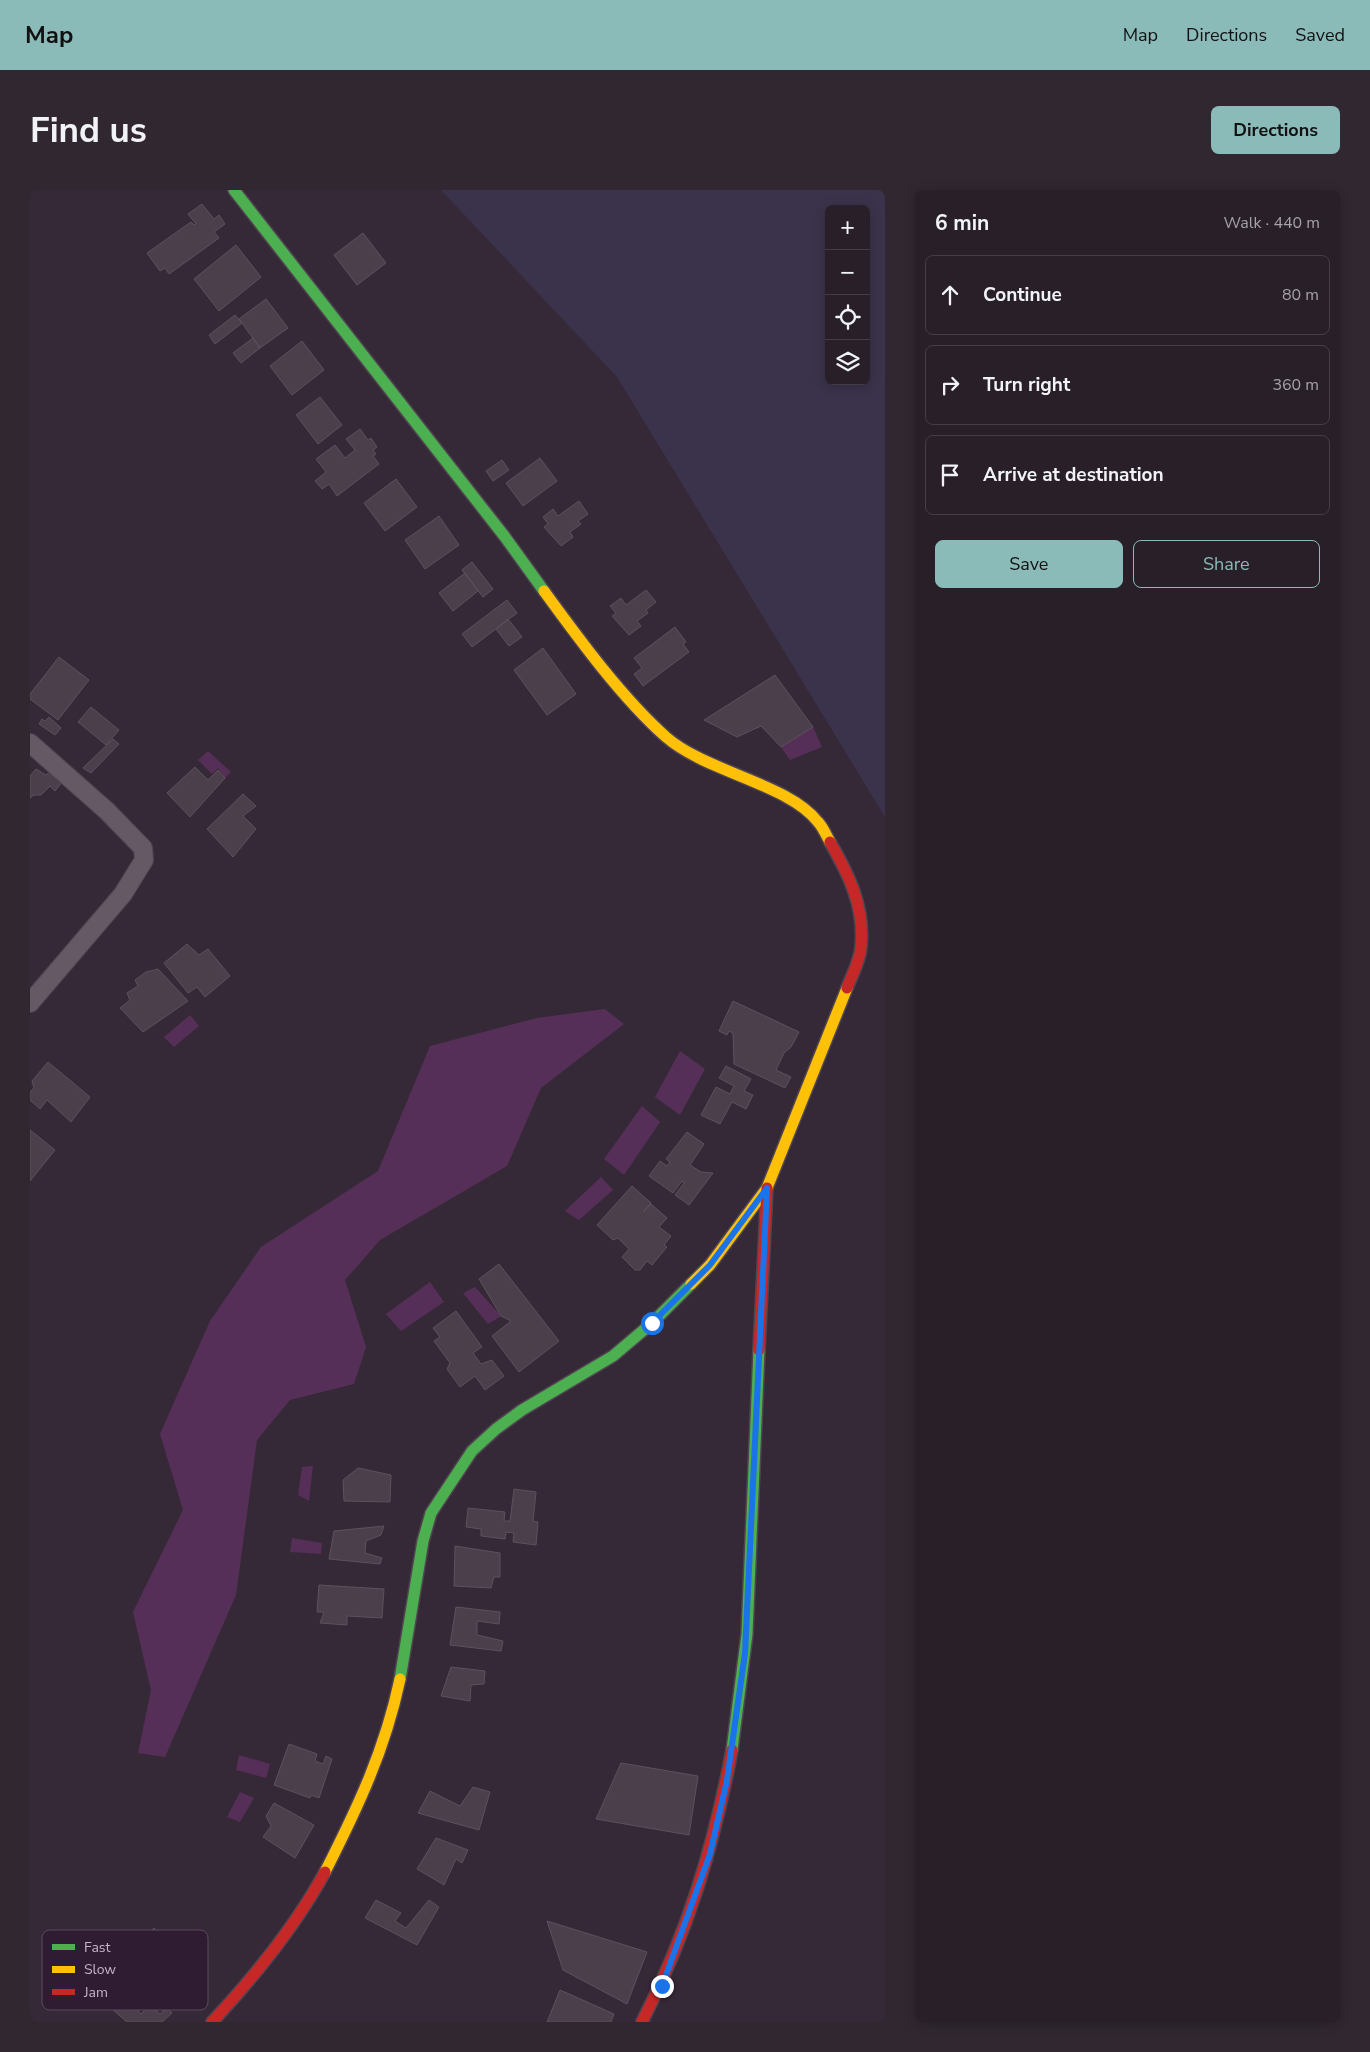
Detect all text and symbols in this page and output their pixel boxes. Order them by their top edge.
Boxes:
text: Map [25,19,73,51]
text: Map [1123,23,1158,47]
text: Directions [1186,23,1267,47]
text: Saved [1295,23,1345,47]
button: Directions [1211,106,1340,154]
text: Find us [30,107,147,154]
map controls [825,205,870,385]
button: + [825,205,870,250]
text: 6 min [935,209,989,237]
text: Walk · 440 m [1224,212,1320,234]
button: − [825,250,870,295]
icon: ahead [936,281,964,309]
text: Continue [983,282,1062,308]
text: 80 m [1282,284,1319,306]
button: locate [825,295,870,340]
button: layers [825,340,870,385]
icon: right [936,371,964,399]
text: Turn right [983,372,1070,398]
text: 360 m [1272,374,1319,396]
icon: arrive [936,461,964,489]
text: Arrive at destination [983,462,1164,488]
button: Save [935,540,1123,588]
button: Share [1133,540,1320,588]
route start [641,1312,664,1335]
legend [42,1930,208,2010]
text: Fast [84,1938,110,1957]
text: Slow [84,1960,116,1979]
route end [651,1975,674,1998]
text: Jam [83,1983,108,2002]

